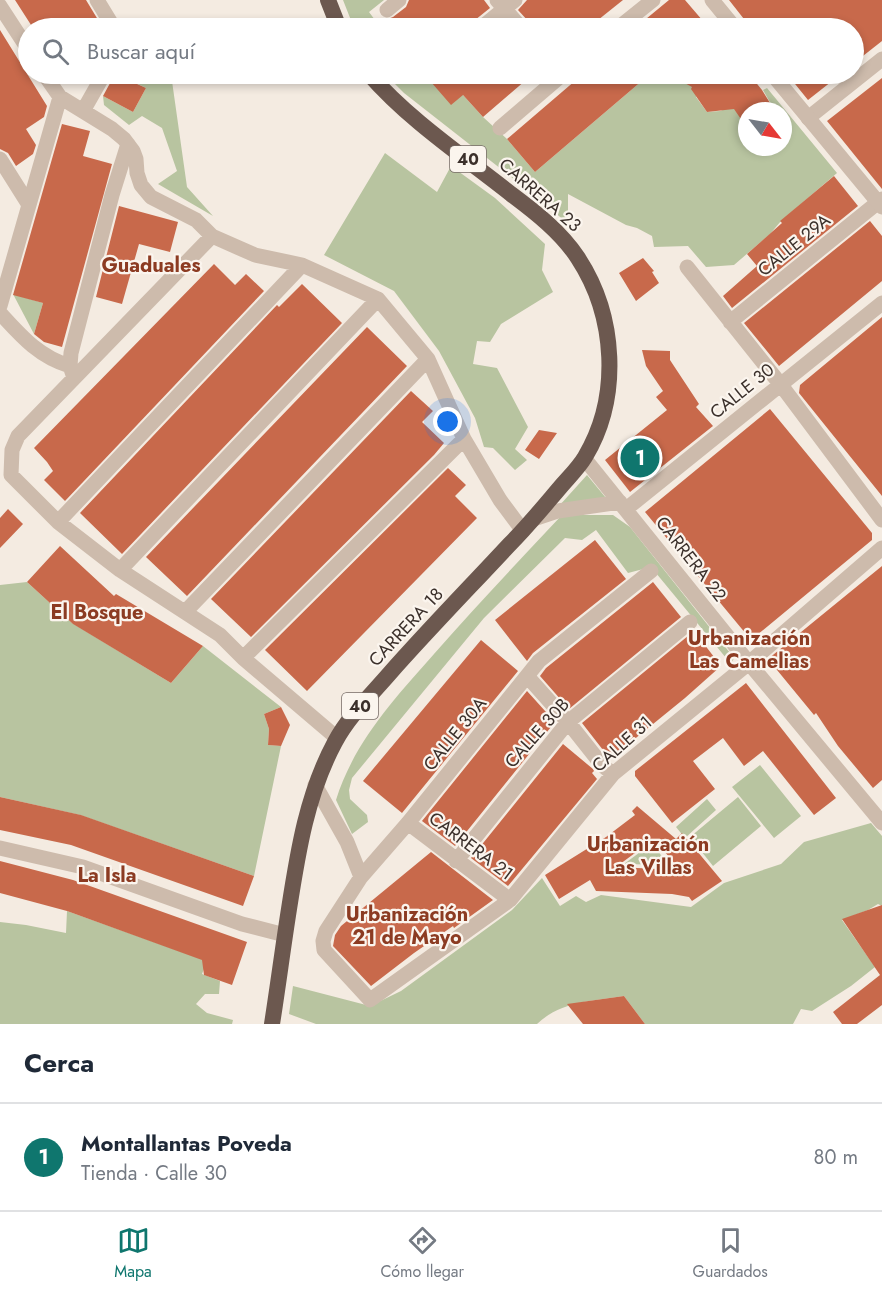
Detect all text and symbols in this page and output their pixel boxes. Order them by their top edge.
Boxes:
search box [18,18,864,84]
icon: search [39,35,72,68]
text: Buscar aquí [87,35,195,67]
north arrow [738,102,792,156]
road number: 40 [450,146,486,172]
street label: CARRERA 23 [493,152,587,238]
street label: CALLE 29A [752,208,836,282]
district label: Guaduales [101,251,201,280]
street label: CALLE 30 [704,357,780,425]
your location [433,407,462,436]
pin: 1 [620,436,660,480]
street label: CARRERA 22 [649,511,733,607]
street label: CARRERA 18 [363,582,449,672]
district label: El Bosque [51,598,143,627]
district label: Urbanización Las Camelias [688,624,810,676]
street label: CALLE 30A [417,692,493,776]
street label: CALLE 30B [499,692,575,774]
road number: 40 [342,693,378,719]
street label: CALLE 31 [586,710,658,778]
street label: CARRERA 21 [423,806,519,886]
district label: Urbanización Las Villas [587,830,709,882]
district label: La Isla [77,861,137,890]
district label: Urbanización 21 de Mayo [346,900,468,952]
text: Cerca [24,1044,94,1082]
text: Montallantas Poveda [81,1127,292,1159]
text: 1 [38,1143,49,1172]
text: 80 m [813,1143,858,1172]
text: Tienda · Calle 30 [81,1159,227,1188]
tab: Mapa [114,1224,152,1283]
tab: Cómo llegar [380,1224,464,1283]
tab: Guardados [693,1224,768,1283]

